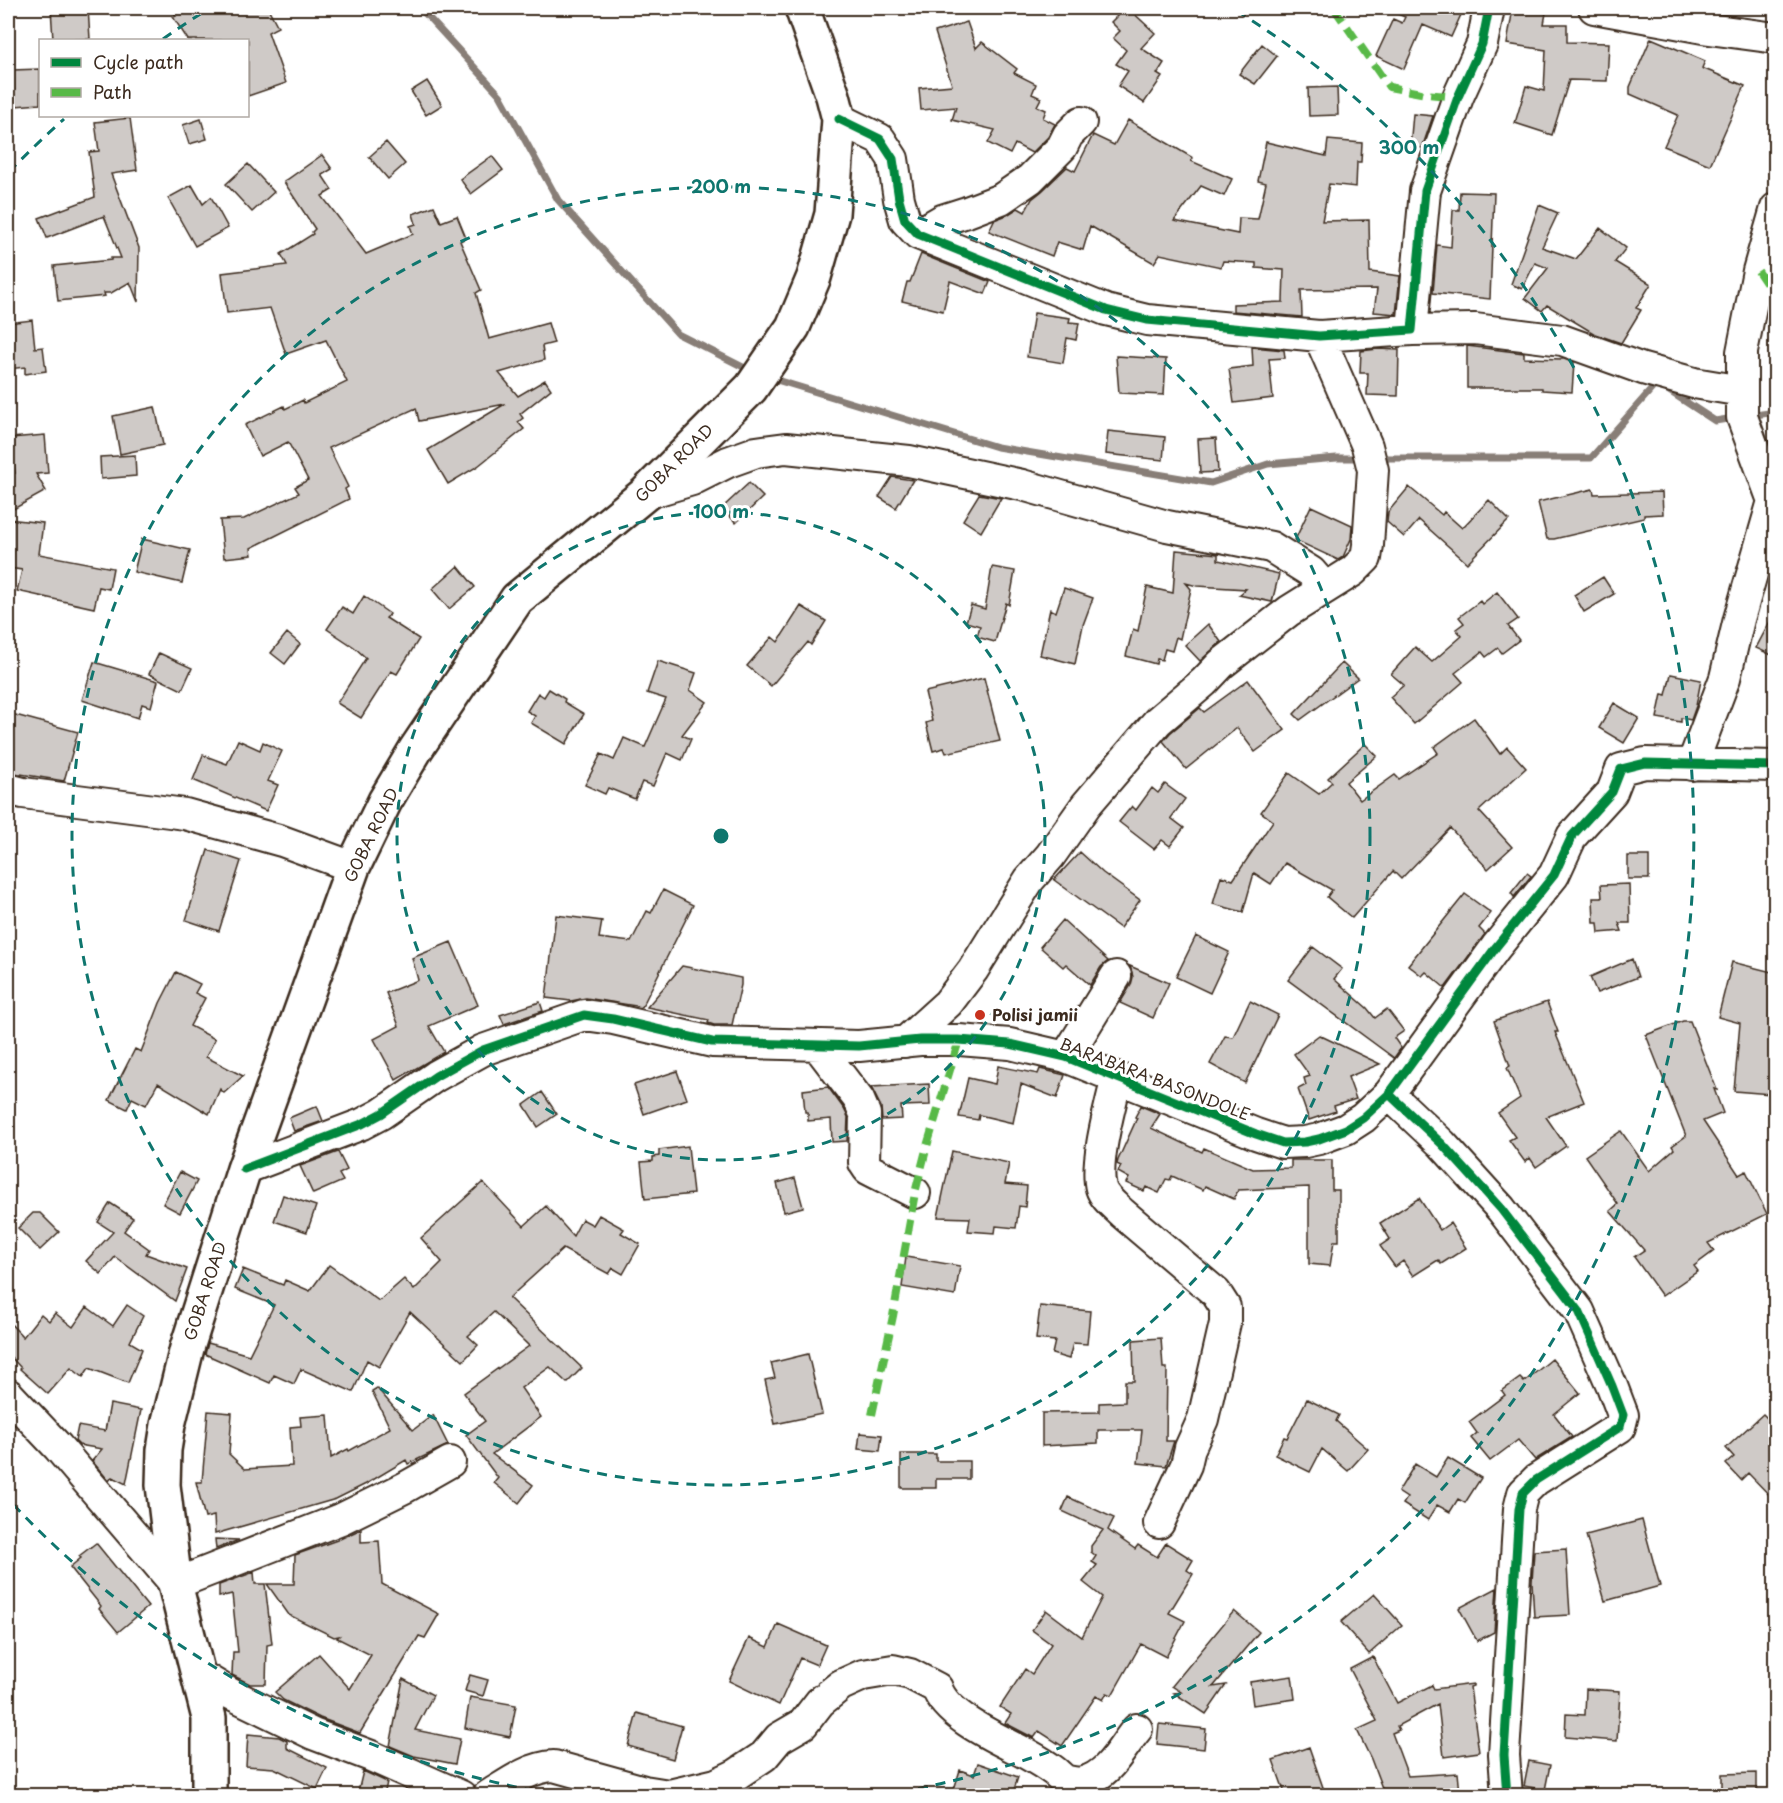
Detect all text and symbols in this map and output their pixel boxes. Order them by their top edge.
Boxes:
legend [39,39,249,117]
text: Cycle path [93,48,184,75]
text: Path [93,78,132,105]
text: 300 m [1379,133,1439,160]
text: 200 m [691,172,751,199]
street label: GOBA ROAD [629,418,718,507]
text: 100 m [693,497,749,524]
street label: GOBA ROAD [337,783,403,886]
centre of rings [711,826,731,846]
place label: Polisi jamii [992,1002,1078,1026]
marker: Polisi jamii [973,1008,987,1022]
street label: BARABARA BASONDOLE [1057,1031,1254,1125]
street label: GOBA ROAD [177,1238,231,1343]

